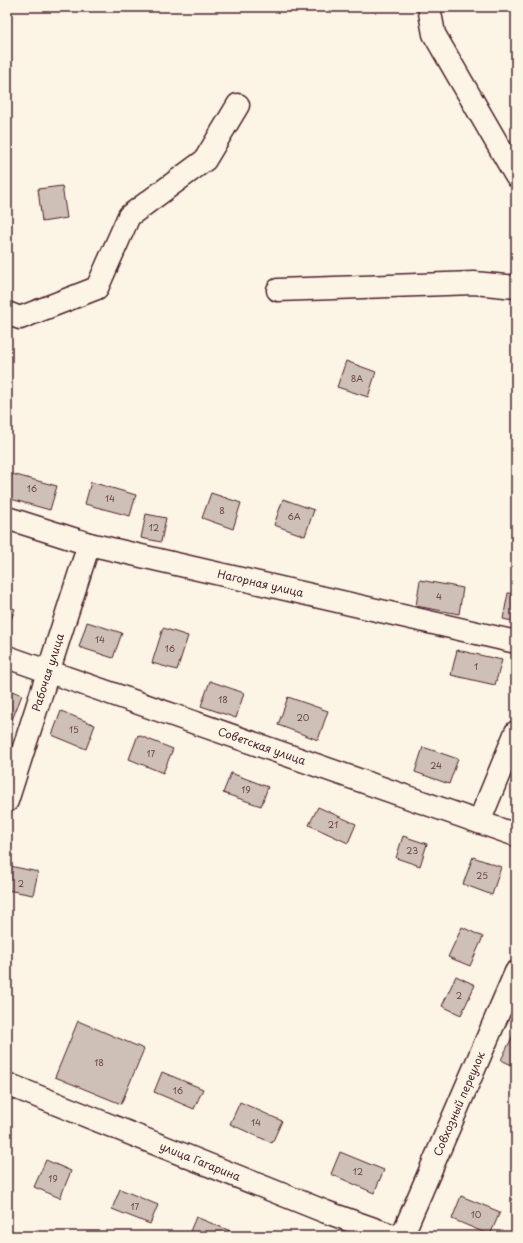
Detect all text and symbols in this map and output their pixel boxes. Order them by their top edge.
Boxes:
house number: 8А [351,371,363,385]
house number: 16 [27,481,37,495]
house number: 14 [105,491,115,505]
house number: 8 [219,503,225,517]
house number: 6А [287,509,301,523]
house number: 12 [149,520,159,534]
street label: Нагорная улица [216,565,306,601]
house number: 4 [436,589,442,603]
street label: Рабочая улица [27,631,68,713]
house number: 14 [95,632,105,646]
house number: 16 [165,641,175,655]
house number: 1 [474,659,478,673]
house number: 18 [218,692,228,706]
house number: 20 [297,710,310,724]
house number: 15 [69,722,79,736]
street label: Советская улица [216,722,309,769]
house number: 17 [147,746,156,760]
house number: 24 [430,758,442,772]
house number: 19 [241,782,251,796]
house number: 21 [328,817,338,831]
house number: 23 [406,843,418,857]
house number: 25 [476,868,488,882]
house number: 2 [18,876,24,890]
house number: 2 [456,988,462,1002]
street label: Совхозный переулок [429,1048,489,1159]
house number: 18 [94,1055,104,1069]
house number: 16 [173,1083,183,1097]
house number: 14 [251,1115,261,1129]
street label: улица Гагарина [157,1137,243,1185]
house number: 12 [353,1164,363,1178]
house number: 19 [48,1171,58,1185]
house number: 17 [131,1199,140,1213]
house number: 10 [471,1207,482,1221]

